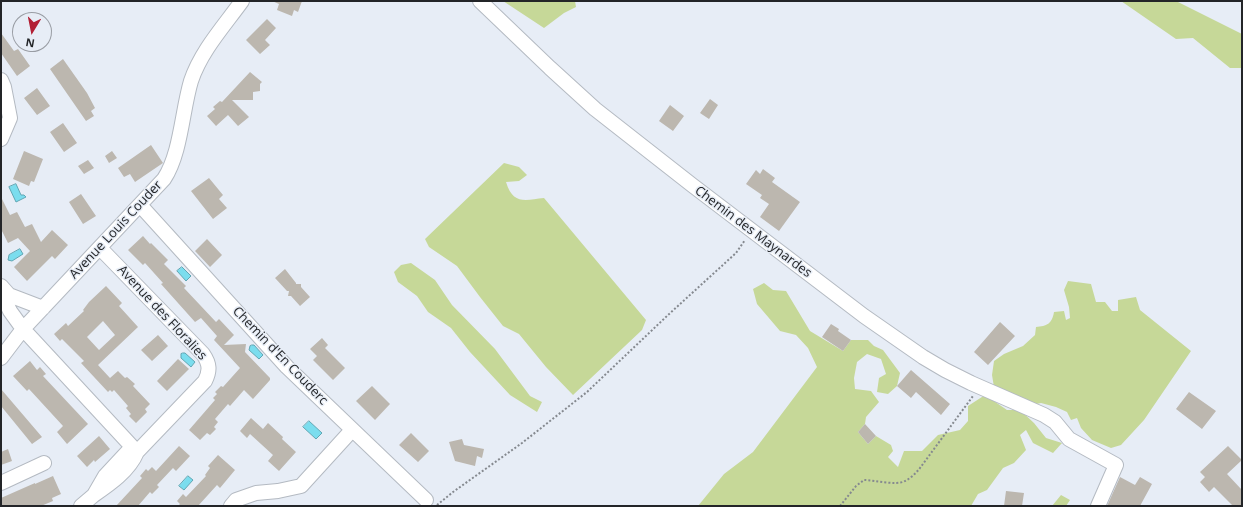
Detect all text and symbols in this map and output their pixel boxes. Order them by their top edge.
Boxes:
north arrow [12,12,52,52]
text: N [24,35,36,51]
street label: Avenue Louis Couder [66,178,166,282]
street label: Chemin des Maynardes [691,183,815,281]
street label: Avenue des Floralies [114,262,210,364]
street label: Chemin d'En Couderc [229,304,331,408]

